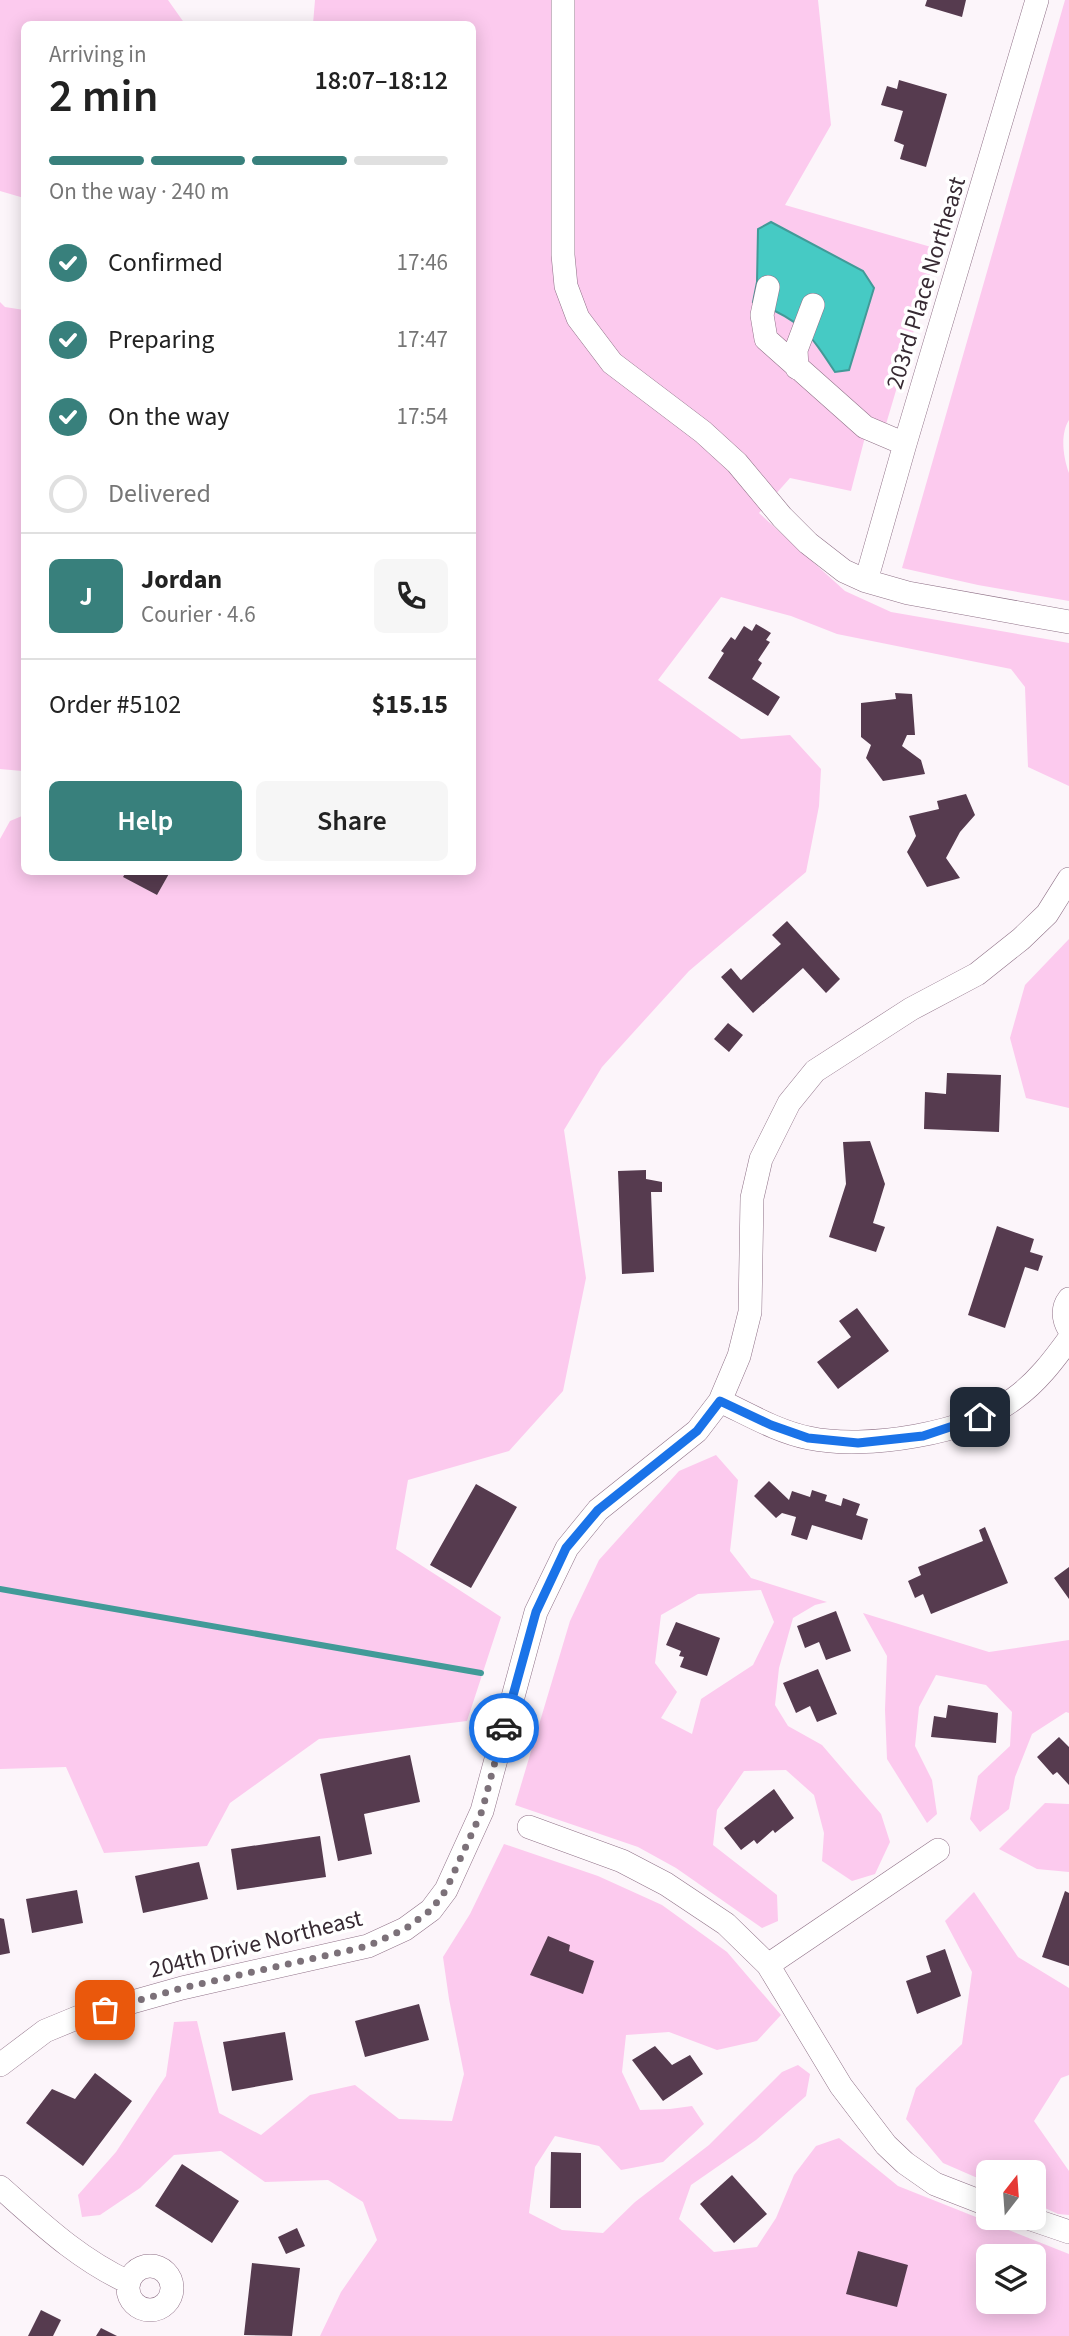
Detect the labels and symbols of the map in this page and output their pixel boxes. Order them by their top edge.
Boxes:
street label: 203rd Place Northeast [877,173,975,393]
pin [950,1387,1010,1447]
courier [469,1693,539,1763]
street label: 204th Drive Northeast [146,1901,366,1987]
pin [75,1980,135,2040]
north arrow [976,2160,1046,2230]

